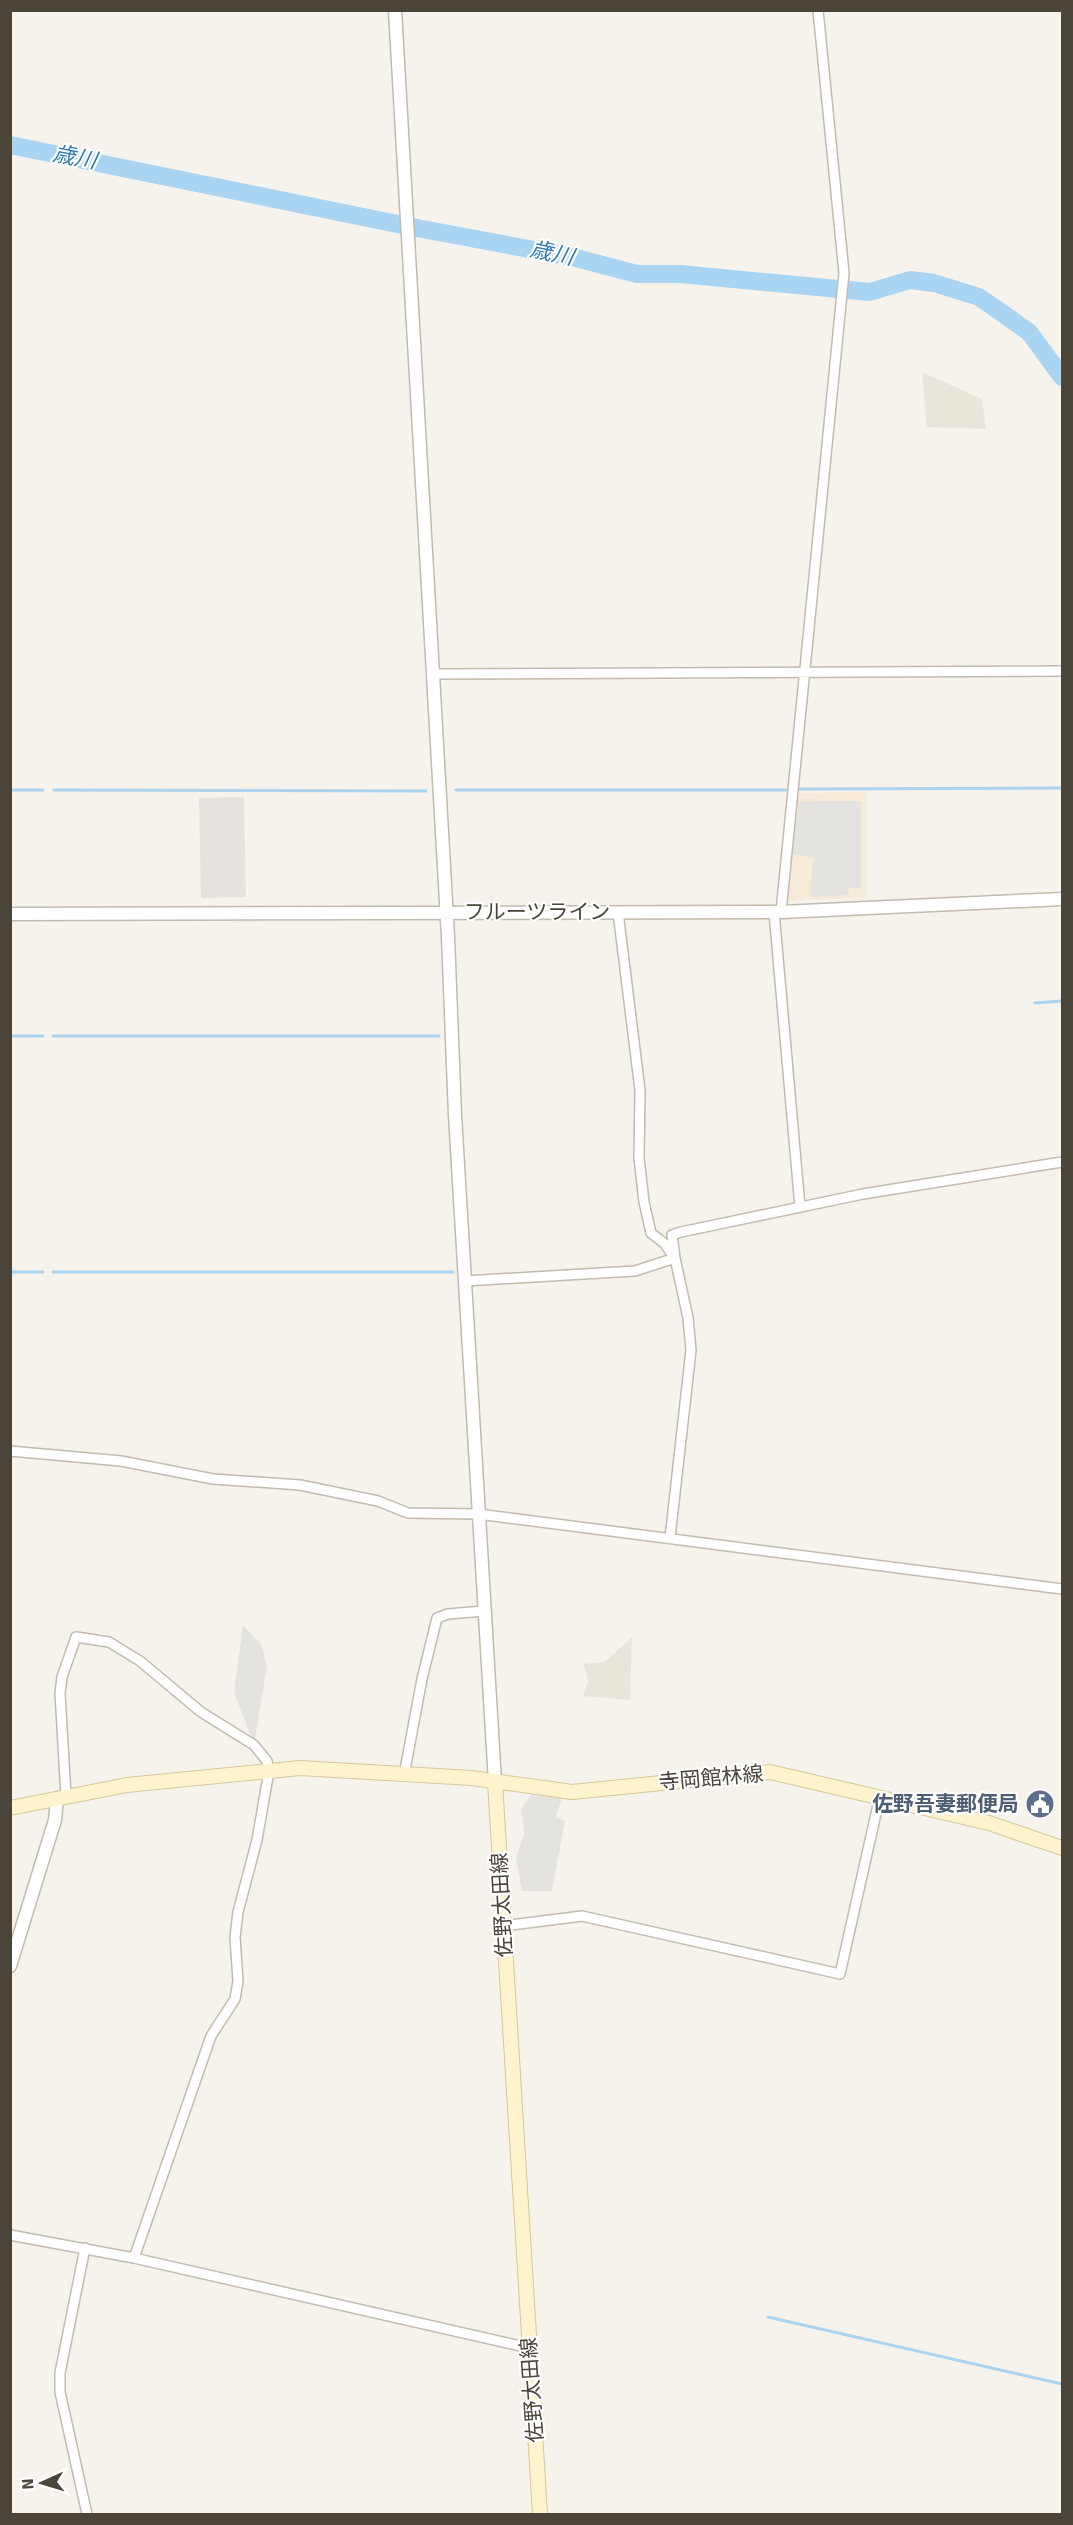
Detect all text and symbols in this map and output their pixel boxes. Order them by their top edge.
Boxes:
water label: 歳川 [51,140,101,175]
water label: 歳川 [528,235,578,271]
street label: フルーツライン [464,899,610,925]
street label: 寺岡館林線 [658,1760,764,1796]
public building icon: 佐野吾妻郵便局 [1024,1788,1056,1820]
place label: 佐野吾妻郵便局 [872,1791,1019,1817]
street label: 佐野太田線 [486,1852,518,1958]
street label: 佐野太田線 [515,2337,549,2443]
north arrow [12,2453,72,2513]
text: N [18,2478,38,2490]

